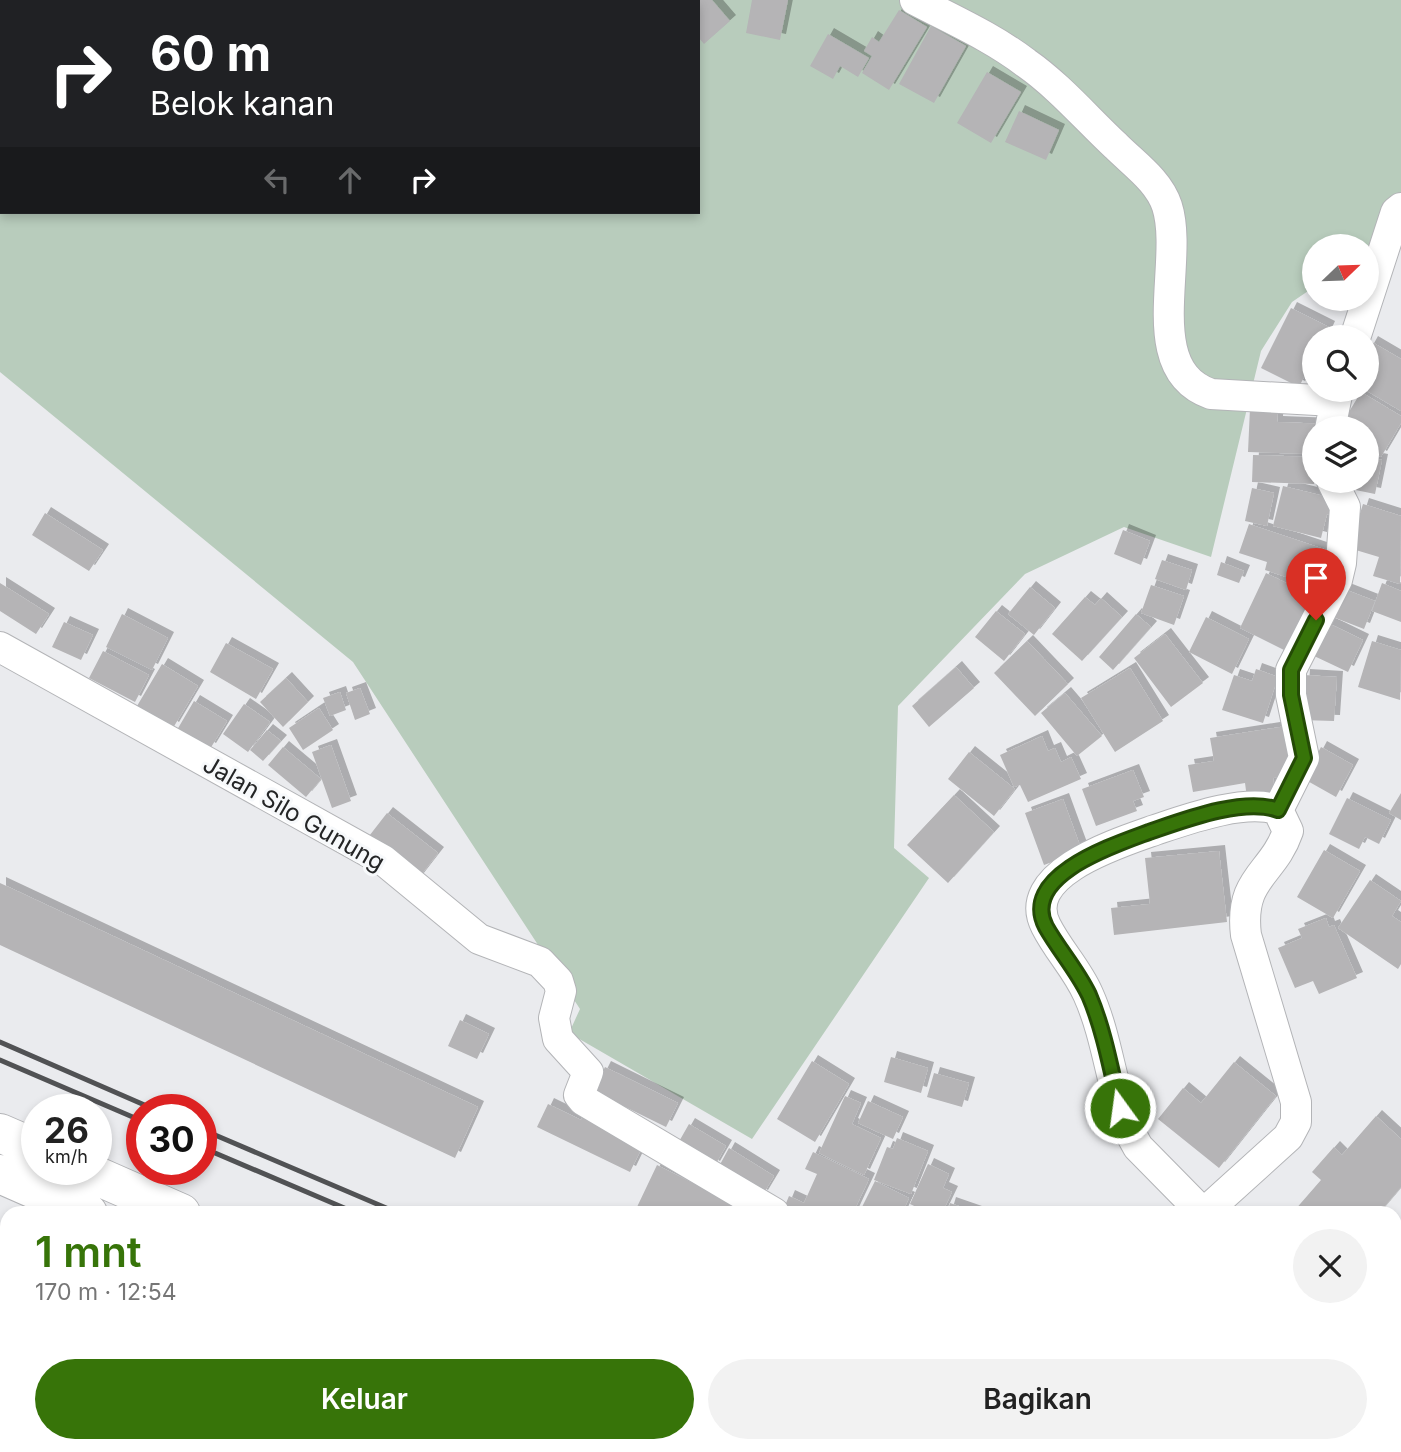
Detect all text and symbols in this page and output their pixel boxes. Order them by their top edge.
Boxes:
text: 60 m [150,24,271,83]
icon: right [35,28,126,119]
text: Belok kanan [150,84,334,123]
icon: left [258,161,296,199]
icon: ahead [331,161,369,199]
icon: right [404,161,442,199]
north arrow [1302,234,1379,312]
map controls [1302,234,1379,493]
button: search [1302,325,1379,402]
button: layers [1302,416,1379,493]
pin [1286,548,1346,620]
icon: arrive [1297,559,1335,597]
street label: Jalan Silo Gunung [198,749,390,877]
position arrow [1083,1071,1157,1145]
speed limit sign: 30 [126,1094,217,1185]
text: 26 [44,1109,89,1151]
text: km/h [45,1146,88,1167]
text: 1 mnt [35,1226,142,1277]
button: close [1293,1229,1367,1303]
text: 170 m · 12:54 [35,1278,177,1306]
button: Keluar [35,1359,694,1439]
button: Bagikan [708,1359,1367,1439]

